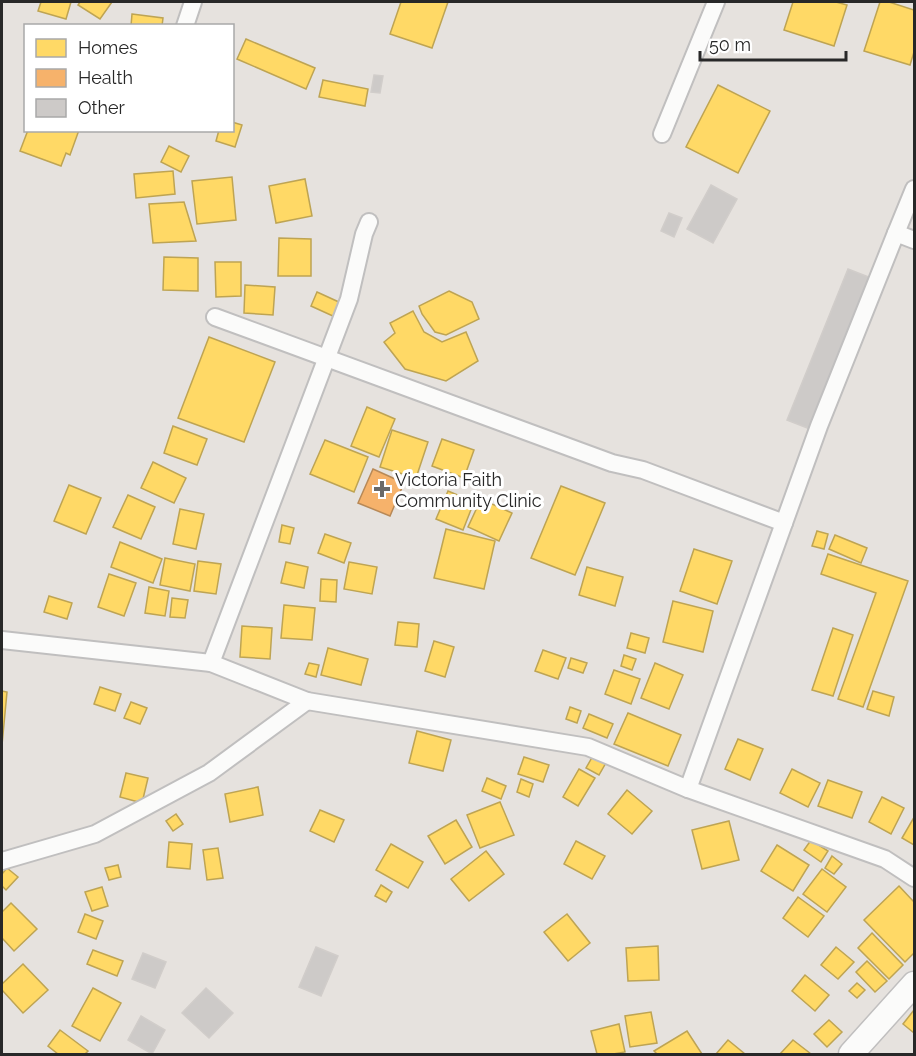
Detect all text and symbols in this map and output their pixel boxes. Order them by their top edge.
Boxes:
legend [24,24,234,132]
scale bar [700,24,846,62]
text: 50 m [709,34,751,55]
text: Homes [78,37,138,58]
text: Health [78,67,133,88]
text: Other [78,97,126,118]
place label: Victoria Faith Community Clinic [395,469,542,511]
marker: Victoria Faith Community Clinic [373,480,391,498]

